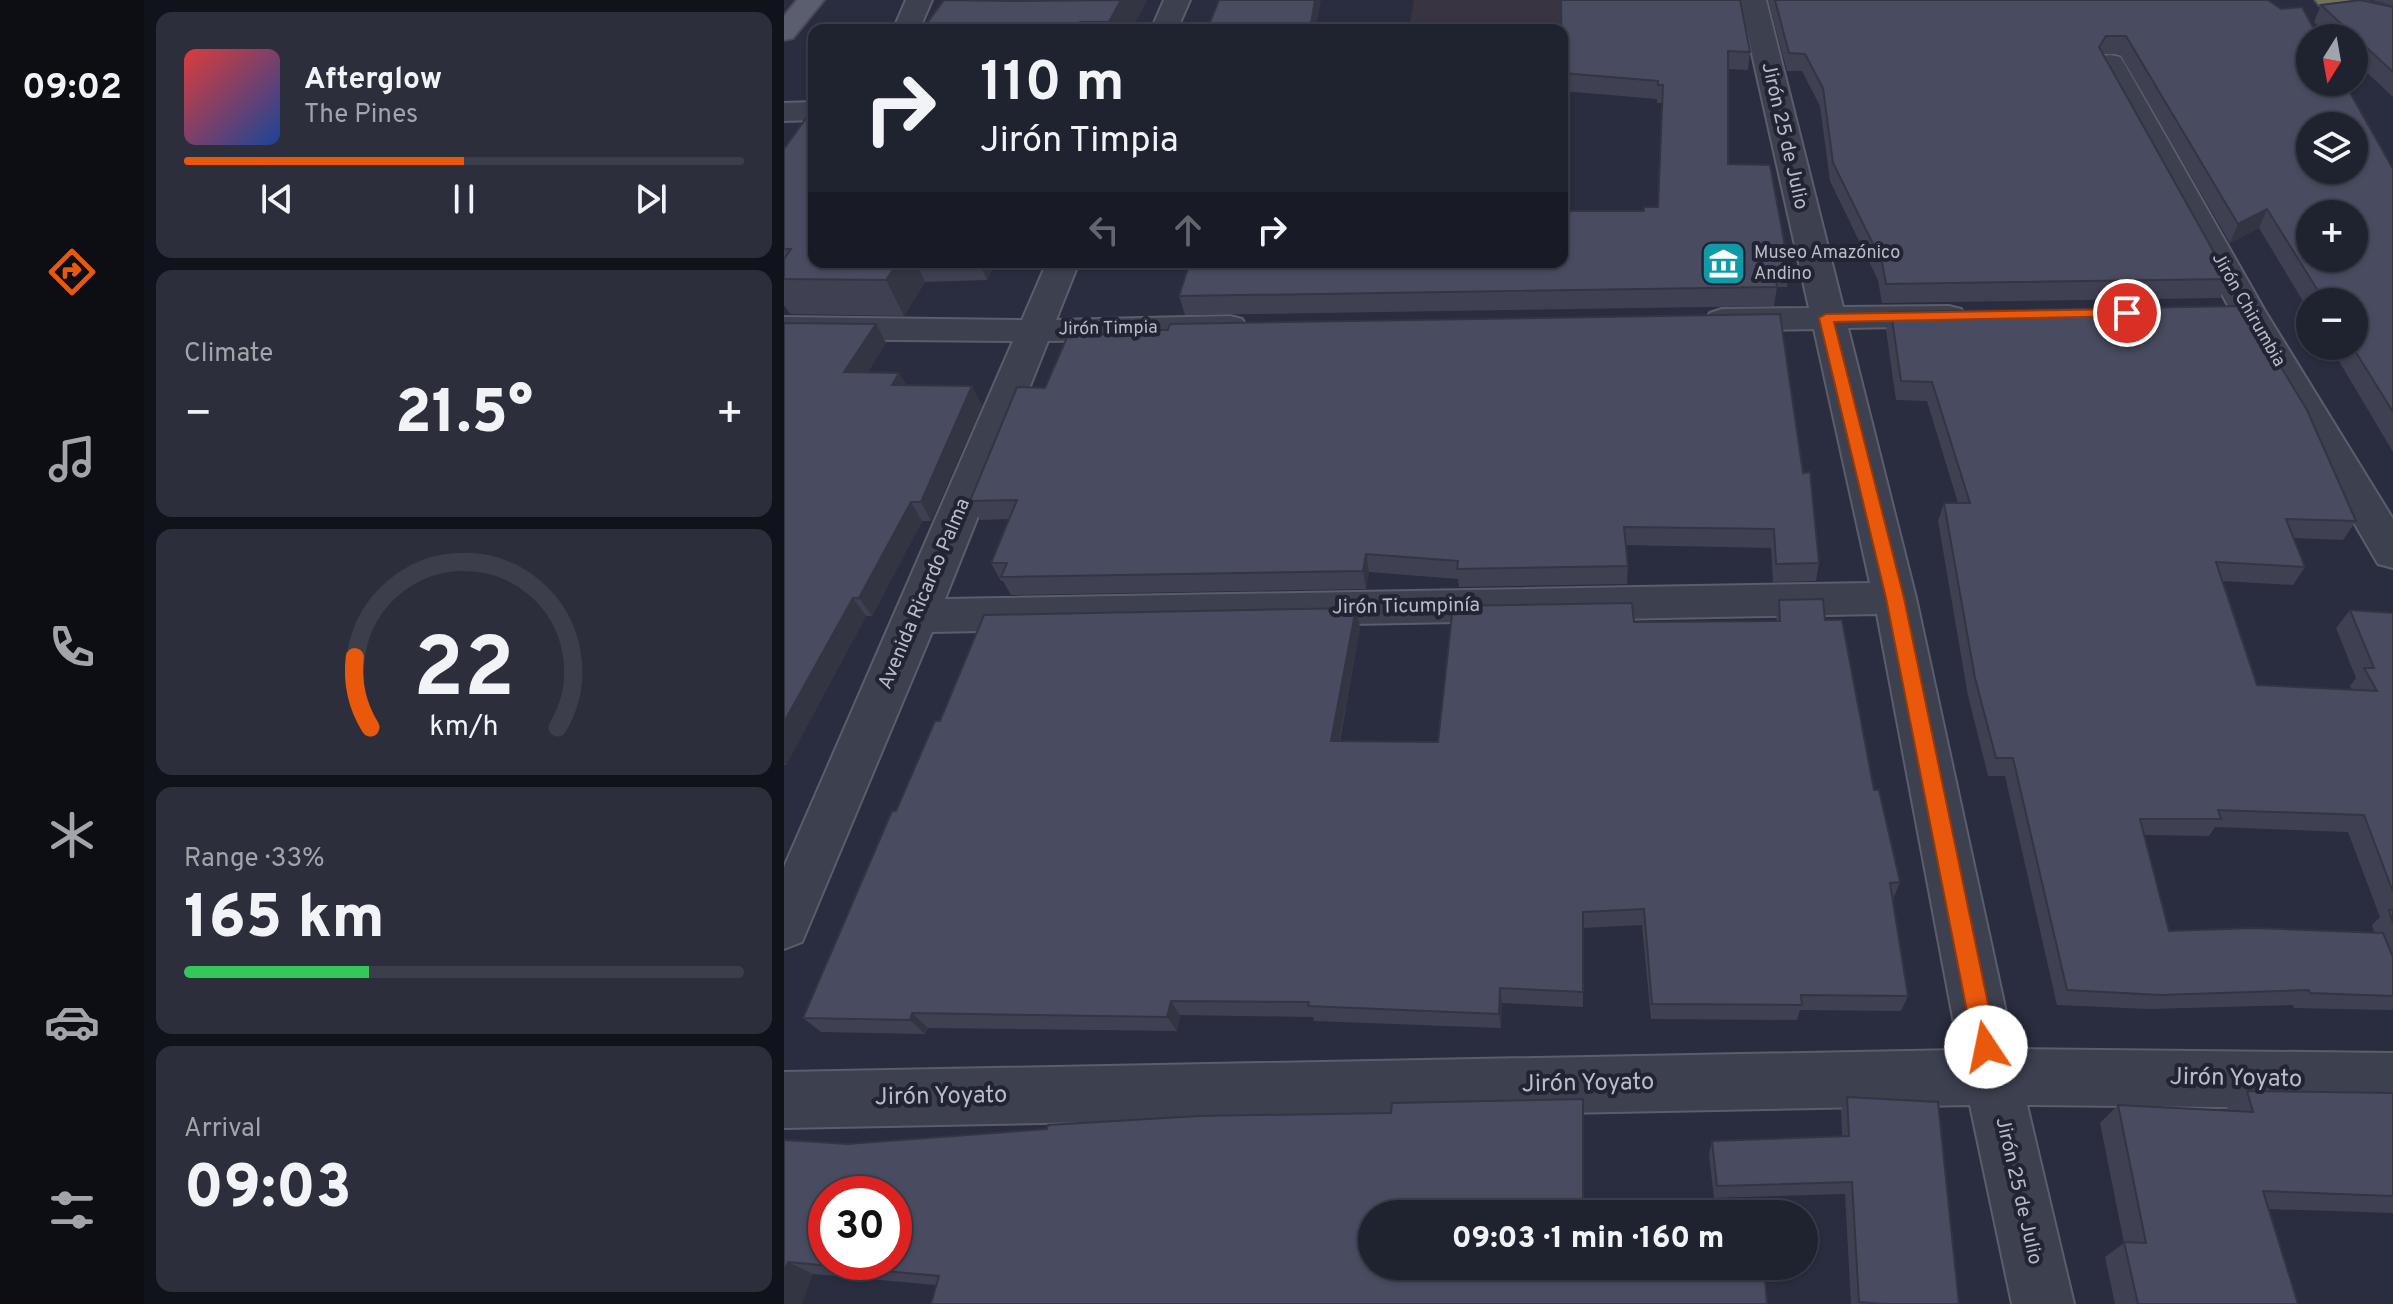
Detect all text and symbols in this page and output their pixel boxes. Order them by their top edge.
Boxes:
north arrow [2296,24,2368,96]
map controls [2296,24,2368,360]
text: 110 m [980,50,1125,120]
icon: right [848,56,952,160]
street label: Jirón 25 de Julio [1754,60,1814,212]
text: Afterglow [304,62,442,99]
text: 09:02 [22,66,122,112]
text: The Pines [304,99,418,132]
button: layers [2296,112,2368,184]
text: Jirón Timpia [980,119,1179,165]
icon: previous [255,177,299,221]
icon: pause [442,177,486,221]
icon: next [629,177,673,221]
button: + [2296,200,2368,272]
icon: left [1082,208,1126,252]
icon: ahead [1166,208,1210,252]
icon: right [1250,208,1294,252]
museum icon: Museo Amazónico Andino [1699,239,1747,287]
place label: Museo Amazónico Andino [1754,242,1900,286]
icon: directions [44,244,100,300]
street label: Jirón Chirumbia [2206,249,2290,371]
pin [2093,279,2161,347]
button: − [2296,288,2368,360]
icon: arrive [2105,291,2149,335]
street label: Jirón Timpia [1058,317,1158,341]
text: Climate [184,338,273,371]
text: 21.5° [395,378,533,454]
text: − [184,388,212,444]
text: + [716,388,744,444]
icon: music [44,431,100,487]
street label: Avenida Ricardo Palma [873,494,977,694]
street label: Jirón Ticumpinía [1332,593,1480,621]
icon: phone [44,619,100,675]
text: 22 [413,621,515,726]
text: km/h [429,710,499,746]
icon: climate [44,807,100,863]
text: Range · 33% [184,843,325,876]
text: 165 km [184,883,385,959]
icon: car [44,994,100,1050]
position arrow [1944,1005,2028,1089]
street label: Jirón Yoyato [2169,1063,2303,1095]
street label: Jirón Yoyato [1521,1068,1655,1100]
street label: Jirón Yoyato [874,1081,1008,1113]
text: Arrival [184,1113,262,1146]
street label: Jirón 25 de Julio [1988,1115,2048,1267]
text: 09:03 [184,1153,352,1229]
speed limit sign: 30 [808,1176,912,1280]
icon: filters [44,1182,100,1238]
text: 09:03 · 1 min · 160 m [1452,1221,1724,1258]

